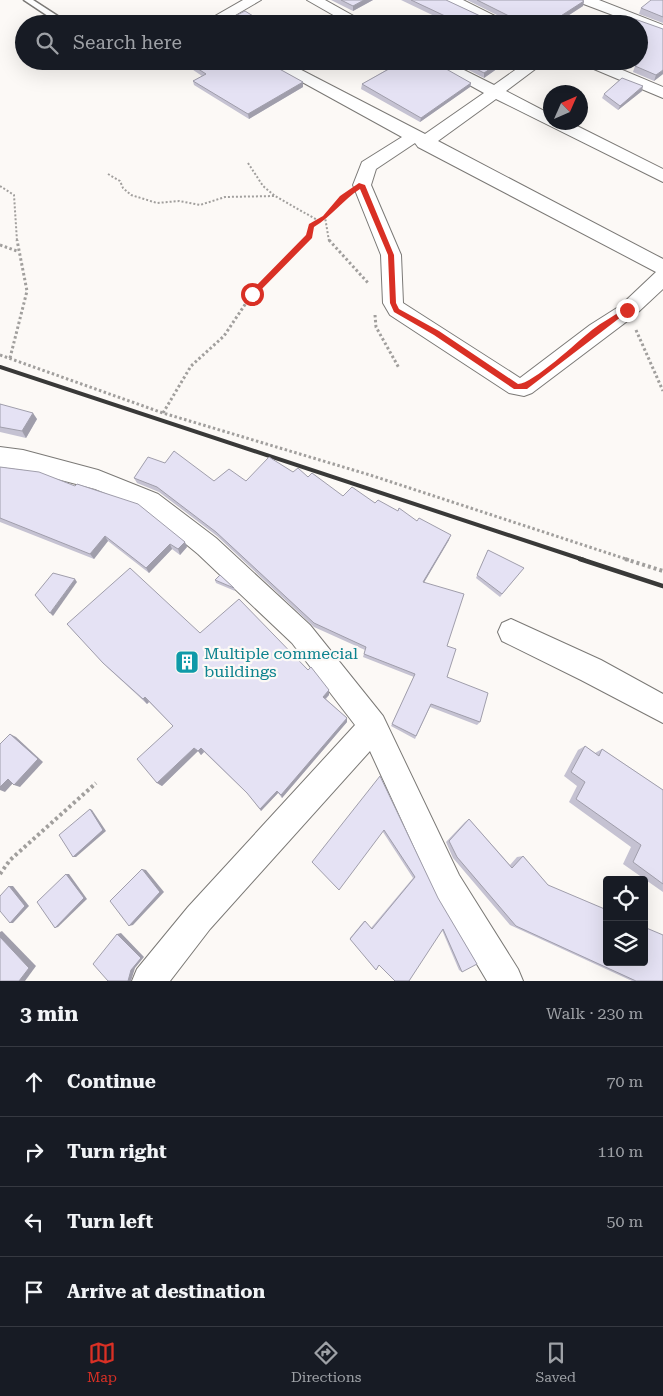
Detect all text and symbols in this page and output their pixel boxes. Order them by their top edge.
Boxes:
search box [15,15,648,70]
icon: search [33,29,61,57]
text: Search here [73,31,182,54]
north arrow [543,85,588,130]
route start [241,283,264,306]
route end [616,299,639,322]
place label: Multiple commecial buildings [204,644,358,681]
building icon: Multiple commecial buildings [174,649,200,675]
map controls [603,876,648,966]
button: locate [603,876,648,921]
button: layers [603,921,648,966]
text: 3 min [20,1002,78,1026]
text: Walk · 230 m [546,1004,643,1023]
icon: ahead [20,1068,48,1096]
text: Continue [67,1070,156,1093]
text: 70 m [606,1072,643,1091]
icon: right [20,1138,48,1166]
text: Turn right [67,1140,167,1163]
text: 110 m [597,1142,643,1161]
icon: left [20,1208,48,1236]
text: Turn left [67,1210,153,1233]
text: 50 m [606,1212,643,1231]
icon: arrive [20,1278,48,1306]
text: Arrive at destination [67,1280,265,1303]
tab: Map [87,1339,117,1385]
tab: Directions [291,1339,361,1385]
tab: Saved [535,1339,576,1385]

